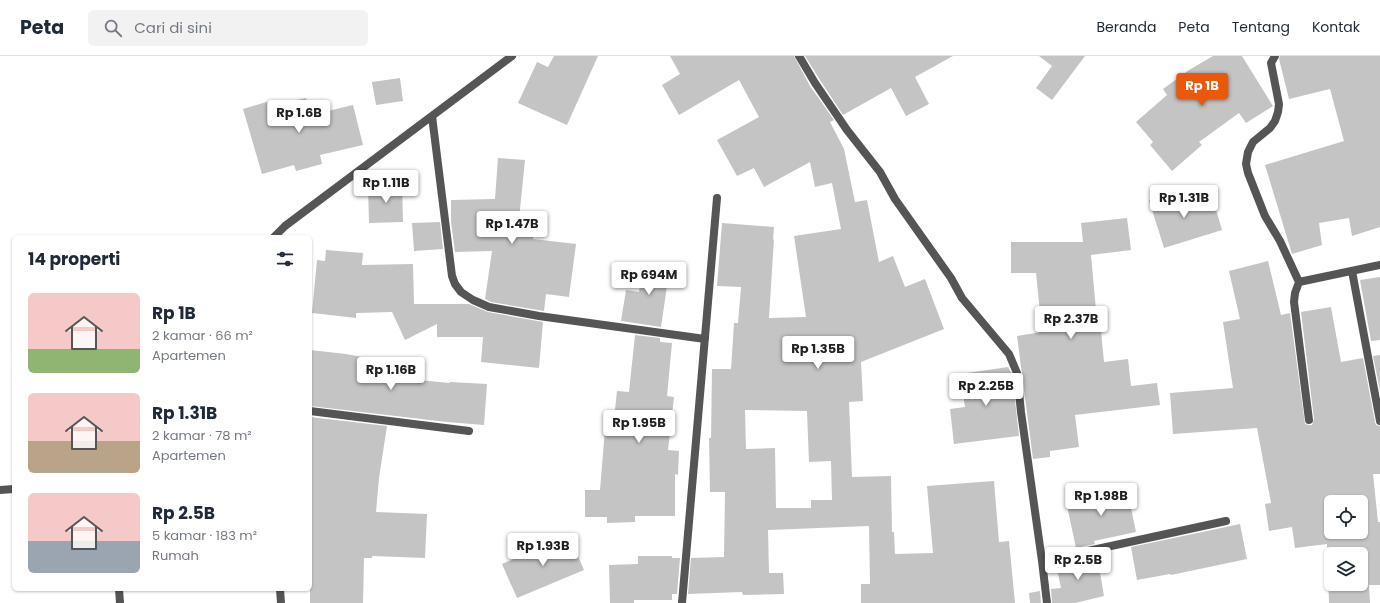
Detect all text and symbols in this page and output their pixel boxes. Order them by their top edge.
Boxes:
search box [88,10,368,46]
text: Peta [20,14,64,41]
icon: search [102,17,124,39]
text: Cari di sini [134,17,212,38]
text: Beranda [1097,17,1156,37]
text: Peta [1178,17,1210,37]
text: Tentang [1232,17,1290,37]
text: Kontak [1312,17,1360,37]
pin: Rp 1B [1174,73,1230,107]
text: Rp 1B [1185,76,1219,95]
pin: Rp 1.6B [262,100,336,134]
text: Rp 1.6B [276,103,322,122]
pin: Rp 1.11B [345,170,427,204]
text: Rp 1.11B [363,173,409,192]
pin: Rp 1.31B [1143,185,1225,219]
text: Rp 1.31B [1159,188,1209,207]
pin: Rp 1.47B [471,211,553,245]
text: Rp 1.47B [486,214,538,233]
text: 14 properti [28,247,120,271]
icon: filters [274,248,296,270]
pin: Rp 694M [612,262,686,296]
text: Rp 694M [620,265,678,284]
text: Rp 1B [152,301,196,325]
pin: Rp 2.37B [1030,306,1112,340]
icon: home [60,309,108,357]
text: Rp 2.37B [1044,309,1098,328]
text: 2 kamar · 66 m² [152,326,253,345]
pin: Rp 1.35B [777,336,859,370]
text: Rp 1.35B [791,339,845,358]
text: Apartemen [152,346,226,365]
pin: Rp 1.16B [350,357,432,391]
text: Rp 1.16B [366,360,416,379]
pin: Rp 2.25B [945,373,1027,407]
text: Rp 2.25B [958,376,1014,395]
text: Rp 1.31B [152,401,217,425]
icon: home [60,409,108,457]
pin: Rp 1.95B [598,410,680,444]
text: Rp 1.95B [612,413,666,432]
text: 2 kamar · 78 m² [152,426,252,445]
text: Apartemen [152,446,226,465]
pin: Rp 1.98B [1060,483,1142,517]
text: Rp 1.98B [1074,486,1128,505]
map controls [1324,495,1368,591]
button: locate [1324,495,1368,539]
text: Rp 2.5B [152,501,215,525]
icon: home [60,509,108,557]
text: 5 kamar · 183 m² [152,526,257,545]
pin: Rp 1.93B [502,533,584,567]
text: Rp 1.93B [516,536,570,555]
text: Rumah [152,546,199,565]
pin: Rp 2.5B [1041,547,1115,581]
button: layers [1324,547,1368,591]
text: Rp 2.5B [1054,550,1102,569]

